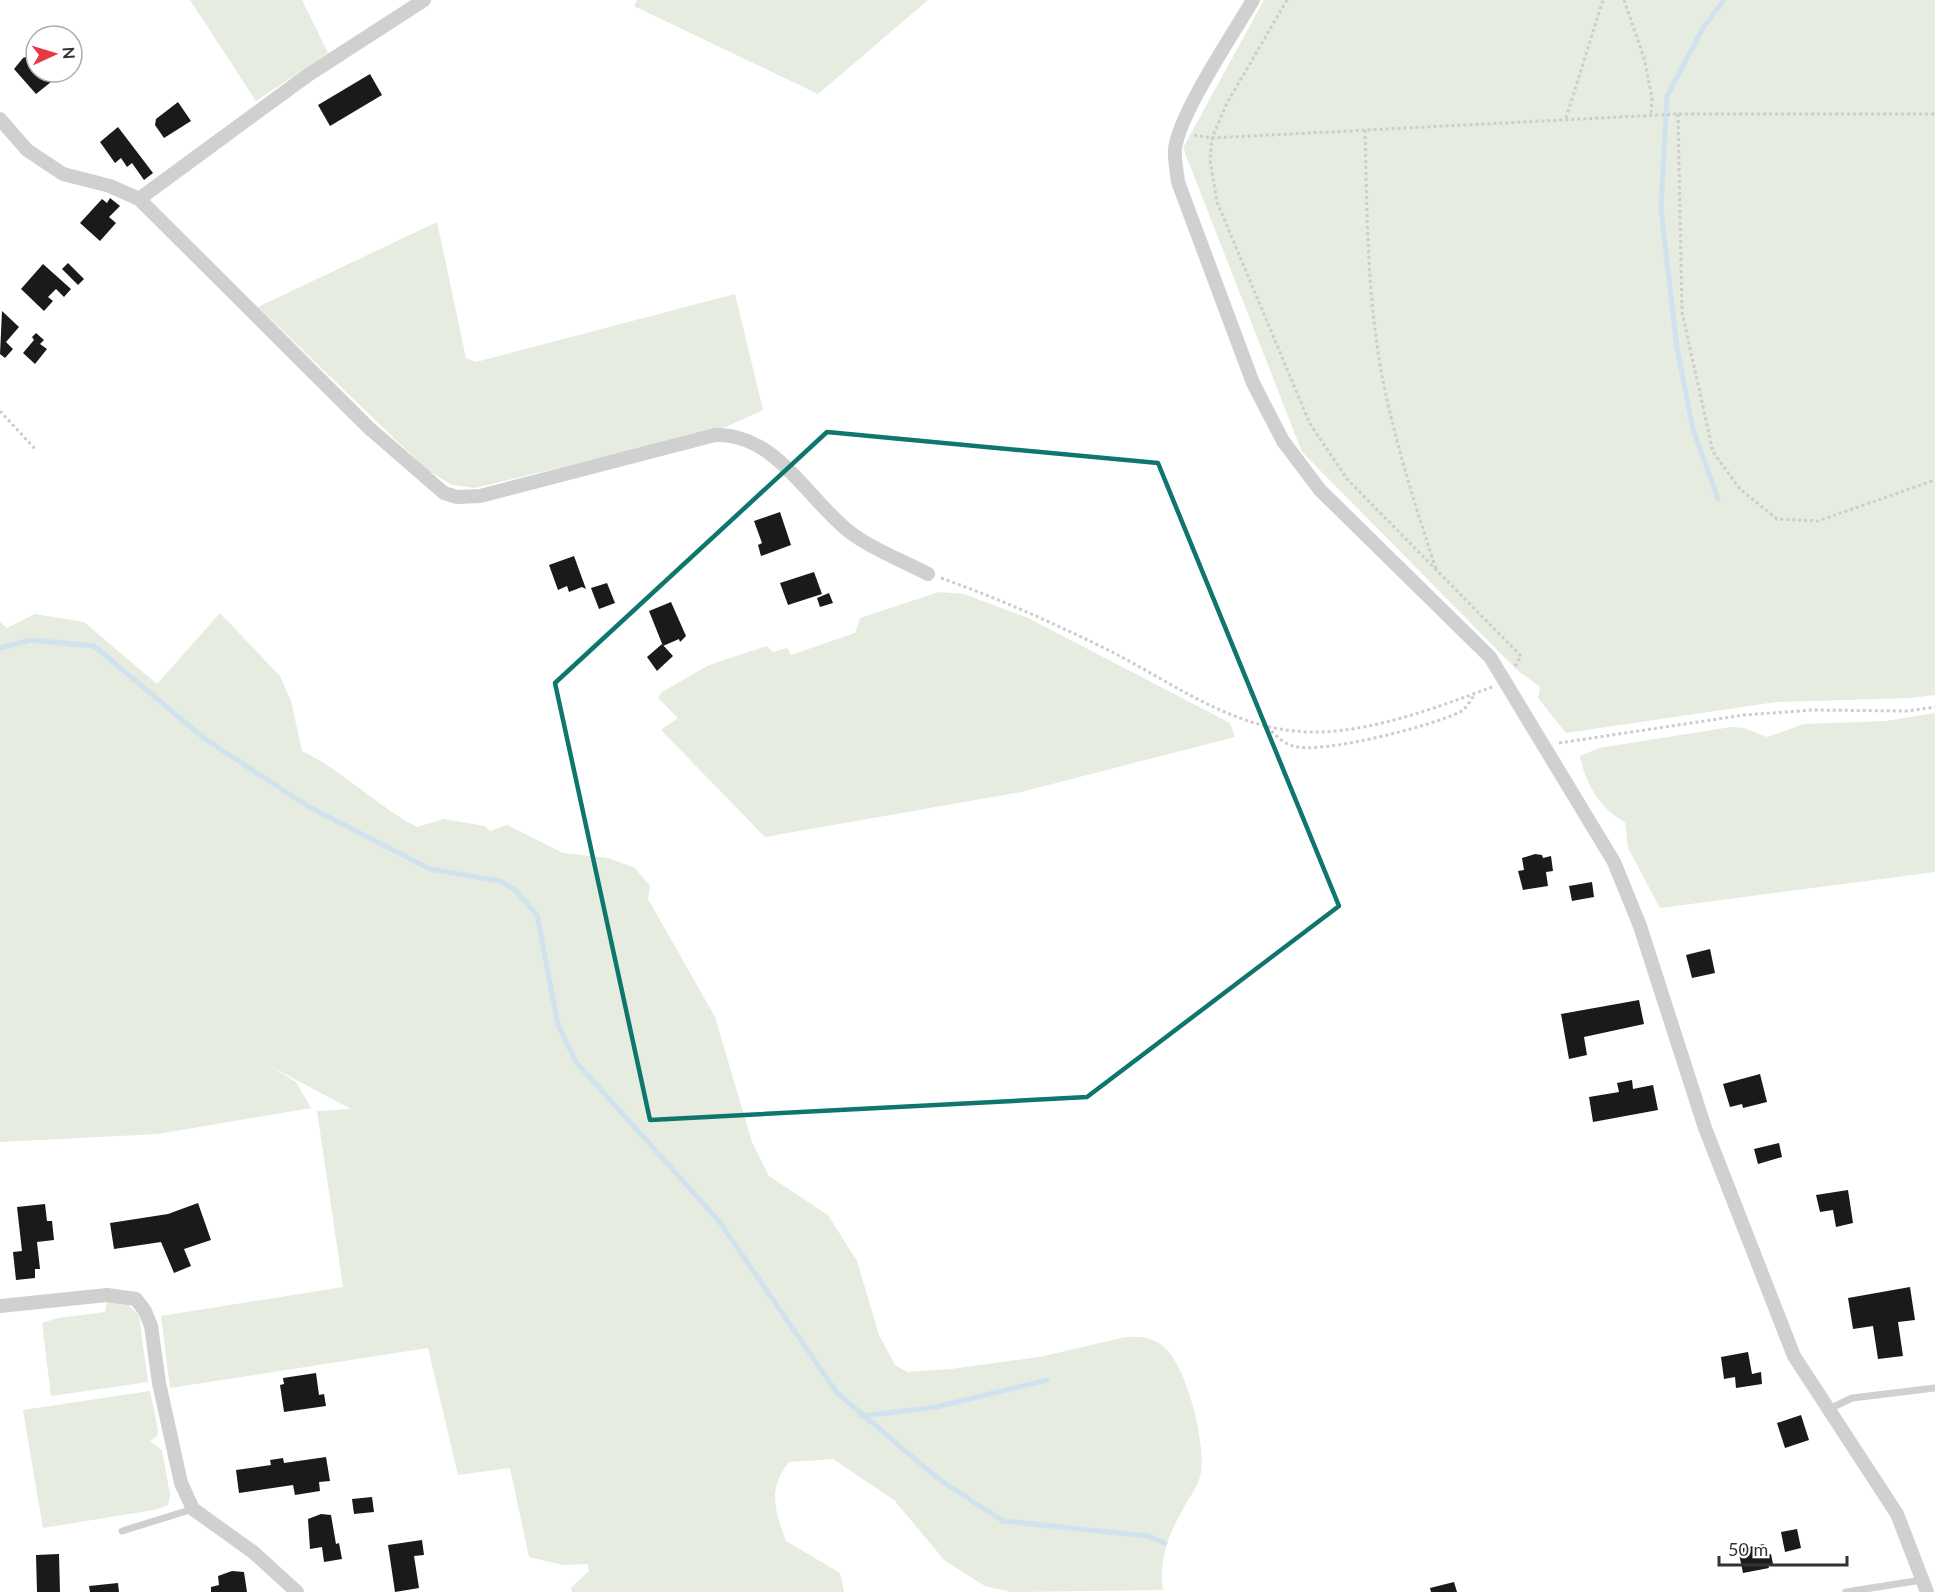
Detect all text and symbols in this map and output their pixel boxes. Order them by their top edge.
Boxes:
north arrow [24,24,84,84]
text: N [60,46,79,60]
scale bar [1719,1529,1846,1567]
text: 50 m [1728,1538,1768,1560]

